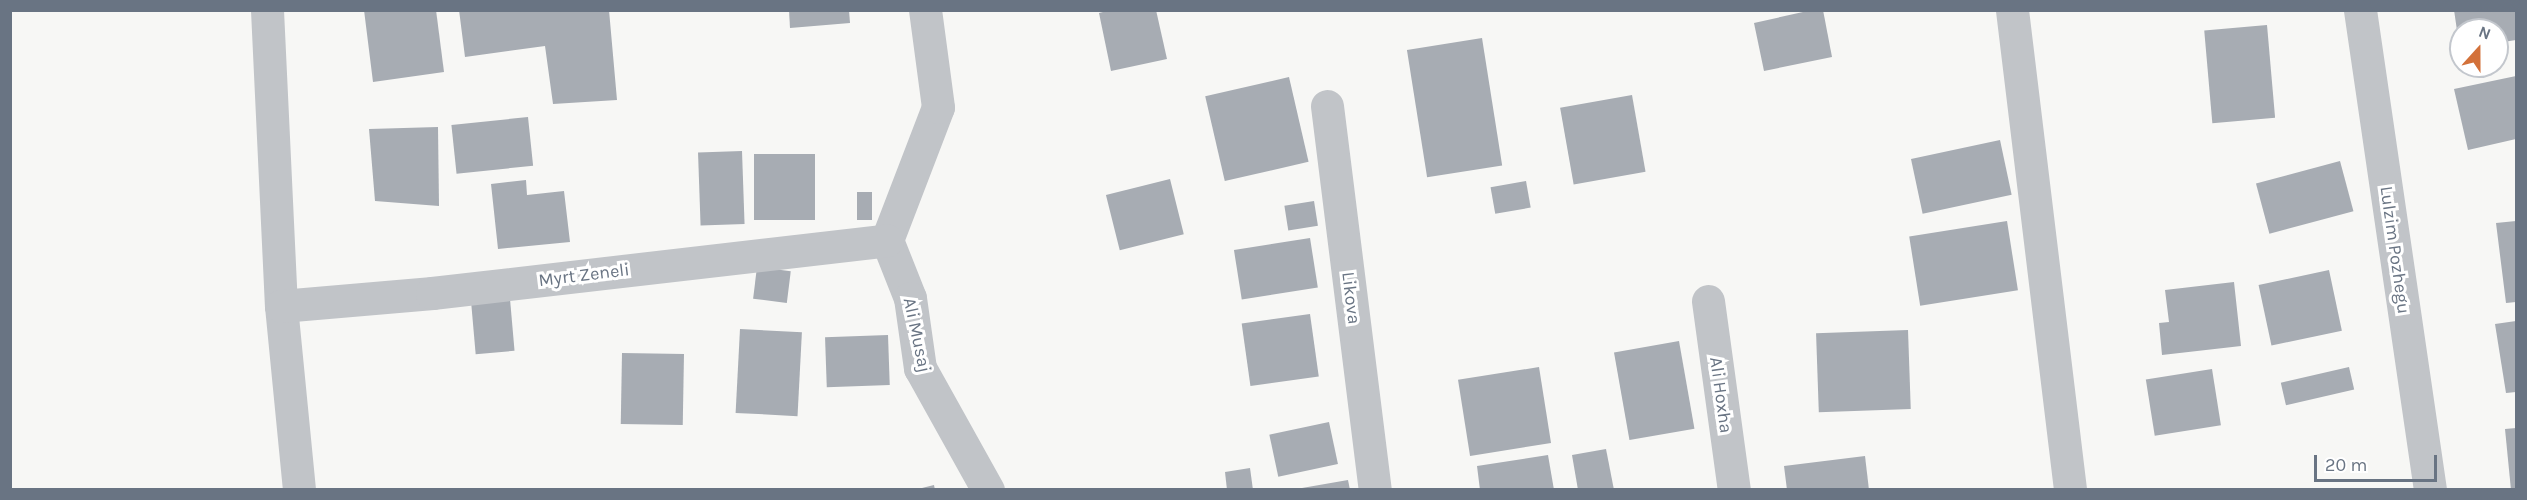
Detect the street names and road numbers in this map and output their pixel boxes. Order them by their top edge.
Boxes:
street label: Lulzim Pozhegu [2375,185,2415,315]
street label: Myrt Zeneli [537,259,631,291]
street label: Likova [1337,271,1365,325]
street label: Ali Musaj [899,295,935,375]
street label: Ali Hoxha [1705,355,1737,435]

